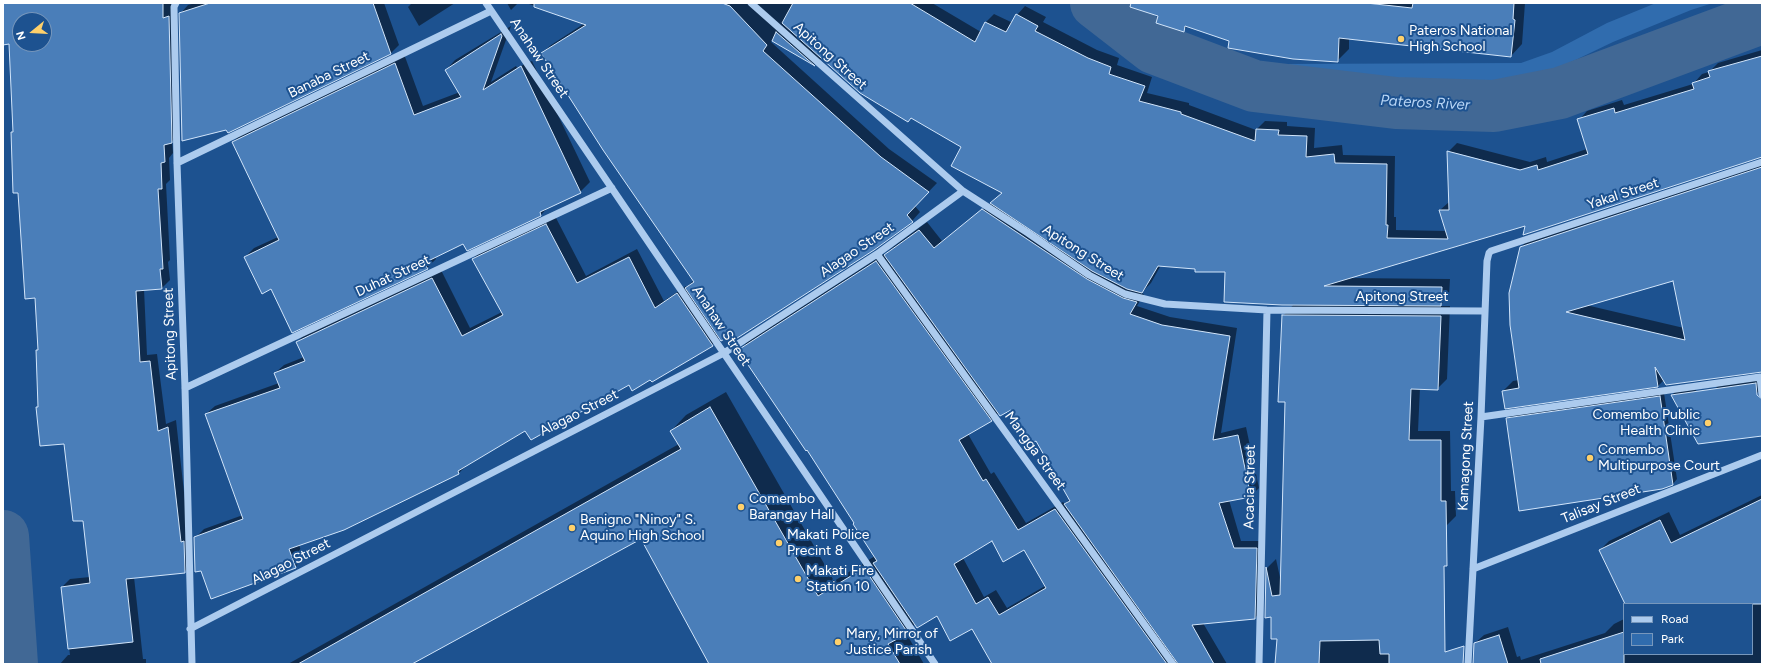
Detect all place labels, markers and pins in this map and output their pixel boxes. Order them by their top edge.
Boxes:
place label: Pateros National High School [1409,23,1513,56]
marker: Pateros National High School [1396,34,1406,44]
place label: Comembo Public Health Clinic [1593,407,1700,440]
marker: Comembo Public Health Clinic [1703,418,1713,428]
place label: Comembo Multipurpose Court [1598,442,1720,474]
marker: Comembo Multipurpose Court [1585,453,1595,463]
place label: Comembo Barangay Hall [749,491,834,524]
marker: Comembo Barangay Hall [736,502,746,512]
place label: Benigno "Ninoy" S. Aquino High School [580,512,704,544]
marker: Benigno "Ninoy" S. Aquino High School [567,523,577,533]
place label: Makati Police Precint 8 [787,527,869,560]
marker: Makati Police Precint 8 [774,538,784,548]
place label: Makati Fire Station 10 [806,563,874,596]
marker: Makati Fire Station 10 [793,574,803,584]
place label: Mary, Mirror of Justice Parish [846,626,938,658]
marker: Mary, Mirror of Justice Parish [833,637,843,647]

